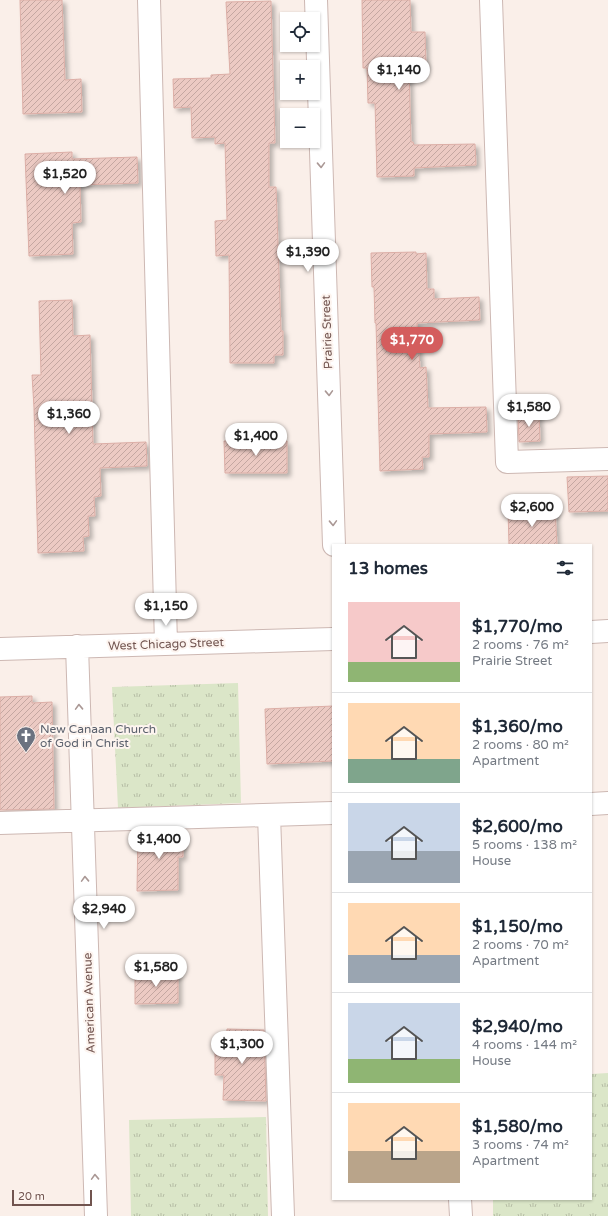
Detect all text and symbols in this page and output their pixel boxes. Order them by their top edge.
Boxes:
map controls [280,12,320,148]
button: locate [280,12,320,52]
pin: $1,140 [366,57,432,91]
button: + [280,60,320,100]
text: $1,140 [377,62,421,78]
button: − [280,108,320,148]
pin: $1,520 [32,161,98,195]
one-way arrow [317,162,326,168]
text: $1,520 [43,166,87,182]
pin: $1,390 [275,239,341,273]
text: $1,390 [286,244,330,260]
street label: Prairie Street [319,294,335,369]
pin: $1,770 [379,327,445,361]
text: $1,770 [390,332,434,348]
one-way arrow [325,390,333,396]
pin: $1,580 [496,394,562,428]
text: $1,580 [507,399,551,415]
pin: $1,360 [36,401,102,435]
text: $1,360 [47,406,91,422]
pin: $1,400 [223,423,289,457]
text: $1,400 [234,428,278,444]
pin: $2,600 [499,494,565,528]
text: $2,600 [510,499,554,515]
one-way arrow [329,520,338,526]
icon: filters [554,557,576,579]
text: 13 homes [348,558,428,579]
pin: $1,150 [133,593,199,627]
text: $1,150 [144,598,188,614]
text: $1,770/mo [472,616,563,637]
icon: home [380,618,428,666]
street label: West Chicago Street [108,635,225,653]
text: 2 rooms · 76 m² [472,637,569,653]
text: Prairie Street [472,653,552,669]
one-way arrow [75,704,83,710]
text: $1,360/mo [472,716,563,737]
icon: home [380,719,428,767]
place label: New Canaan Church of God in Christ [40,722,156,750]
church icon: New Canaan Church of God in Christ [15,725,37,753]
text: 2 rooms · 80 m² [472,737,569,753]
text: Apartment [472,753,539,769]
text: $2,600/mo [472,816,563,837]
icon: home [380,819,428,867]
pin: $1,400 [126,826,192,860]
text: $1,400 [137,831,181,847]
text: 5 rooms · 138 m² [472,837,577,853]
text: House [472,853,511,869]
one-way arrow [81,876,89,882]
pin: $2,940 [71,896,137,930]
text: $2,940 [82,901,126,917]
text: $1,150/mo [472,916,563,937]
icon: home [380,919,428,967]
text: 2 rooms · 70 m² [472,937,569,953]
street label: American Avenue [80,952,98,1054]
text: Apartment [472,953,539,969]
pin: $1,580 [123,954,189,988]
text: $1,580 [134,959,178,975]
text: $2,940/mo [472,1016,563,1037]
icon: home [380,1019,428,1067]
pin: $1,300 [209,1031,275,1065]
text: $1,300 [220,1036,264,1052]
text: 4 rooms · 144 m² [472,1037,577,1053]
text: House [472,1053,511,1069]
text: $1,580/mo [472,1116,563,1137]
icon: home [380,1119,428,1167]
text: 3 rooms · 74 m² [472,1137,569,1153]
text: Apartment [472,1153,539,1169]
one-way arrow [91,1174,99,1180]
scale bar [12,1188,92,1207]
text: 20 m [18,1190,45,1203]

